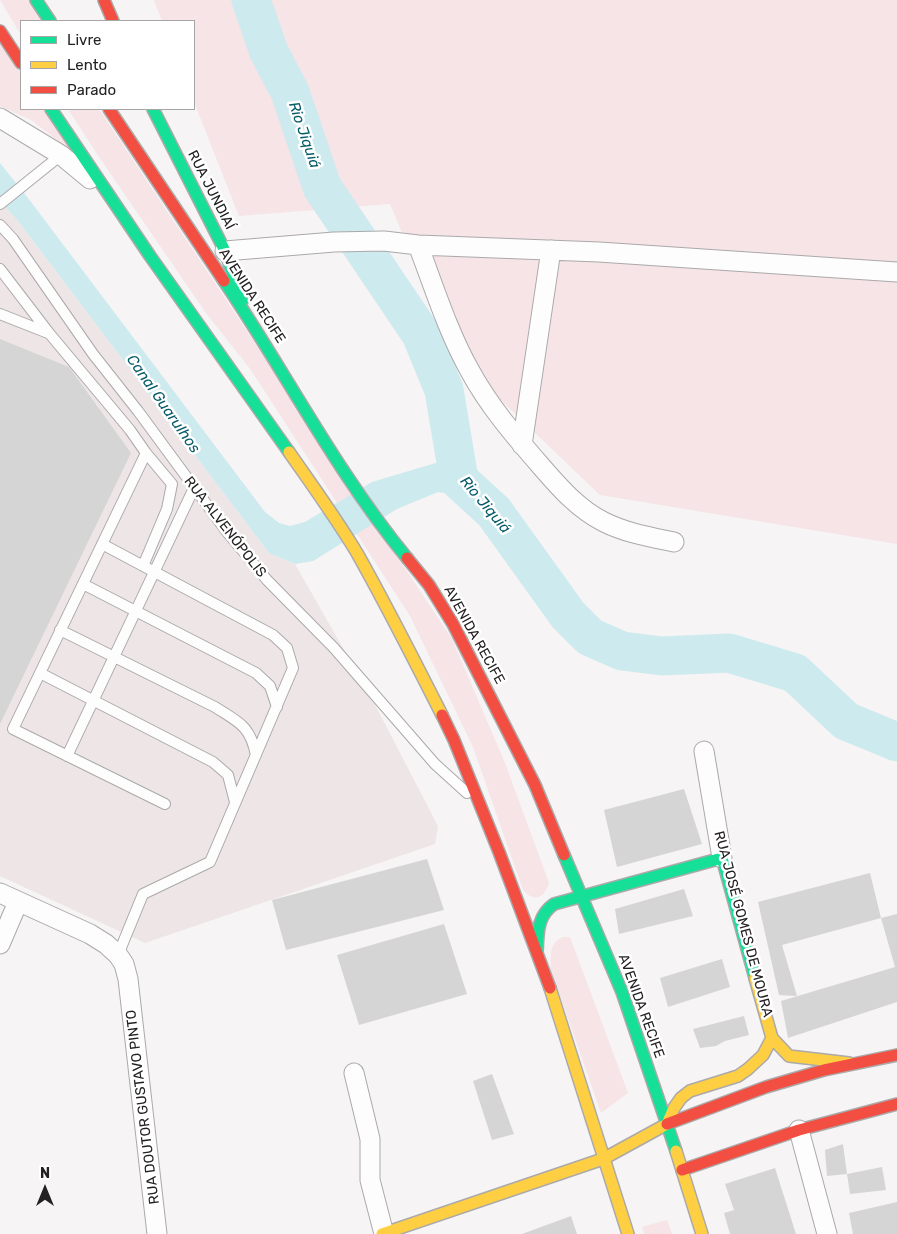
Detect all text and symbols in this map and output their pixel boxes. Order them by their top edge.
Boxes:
legend [20,20,195,110]
text: Livre [67,31,101,49]
text: Lento [67,56,107,74]
text: Parado [67,81,116,99]
water label: Rio Jiquiá [284,99,324,171]
street label: RUA JUNDIAÍ [184,148,238,232]
street label: AVENIDA RECIFE [215,245,289,347]
water label: Canal Guarulhos [122,351,204,457]
street label: RUA ALVENÓPOLIS [180,473,270,581]
water label: Rio Jiquiá [456,473,514,537]
street label: AVENIDA RECIFE [440,583,508,687]
street label: RUA JOSÉ GOMES DE MOURA [710,829,776,1019]
street label: AVENIDA RECIFE [614,952,668,1060]
street label: RUA DOUTOR GUSTAVO PINTO [123,1009,163,1205]
north arrow [20,1164,70,1214]
text: N [40,1165,50,1182]

